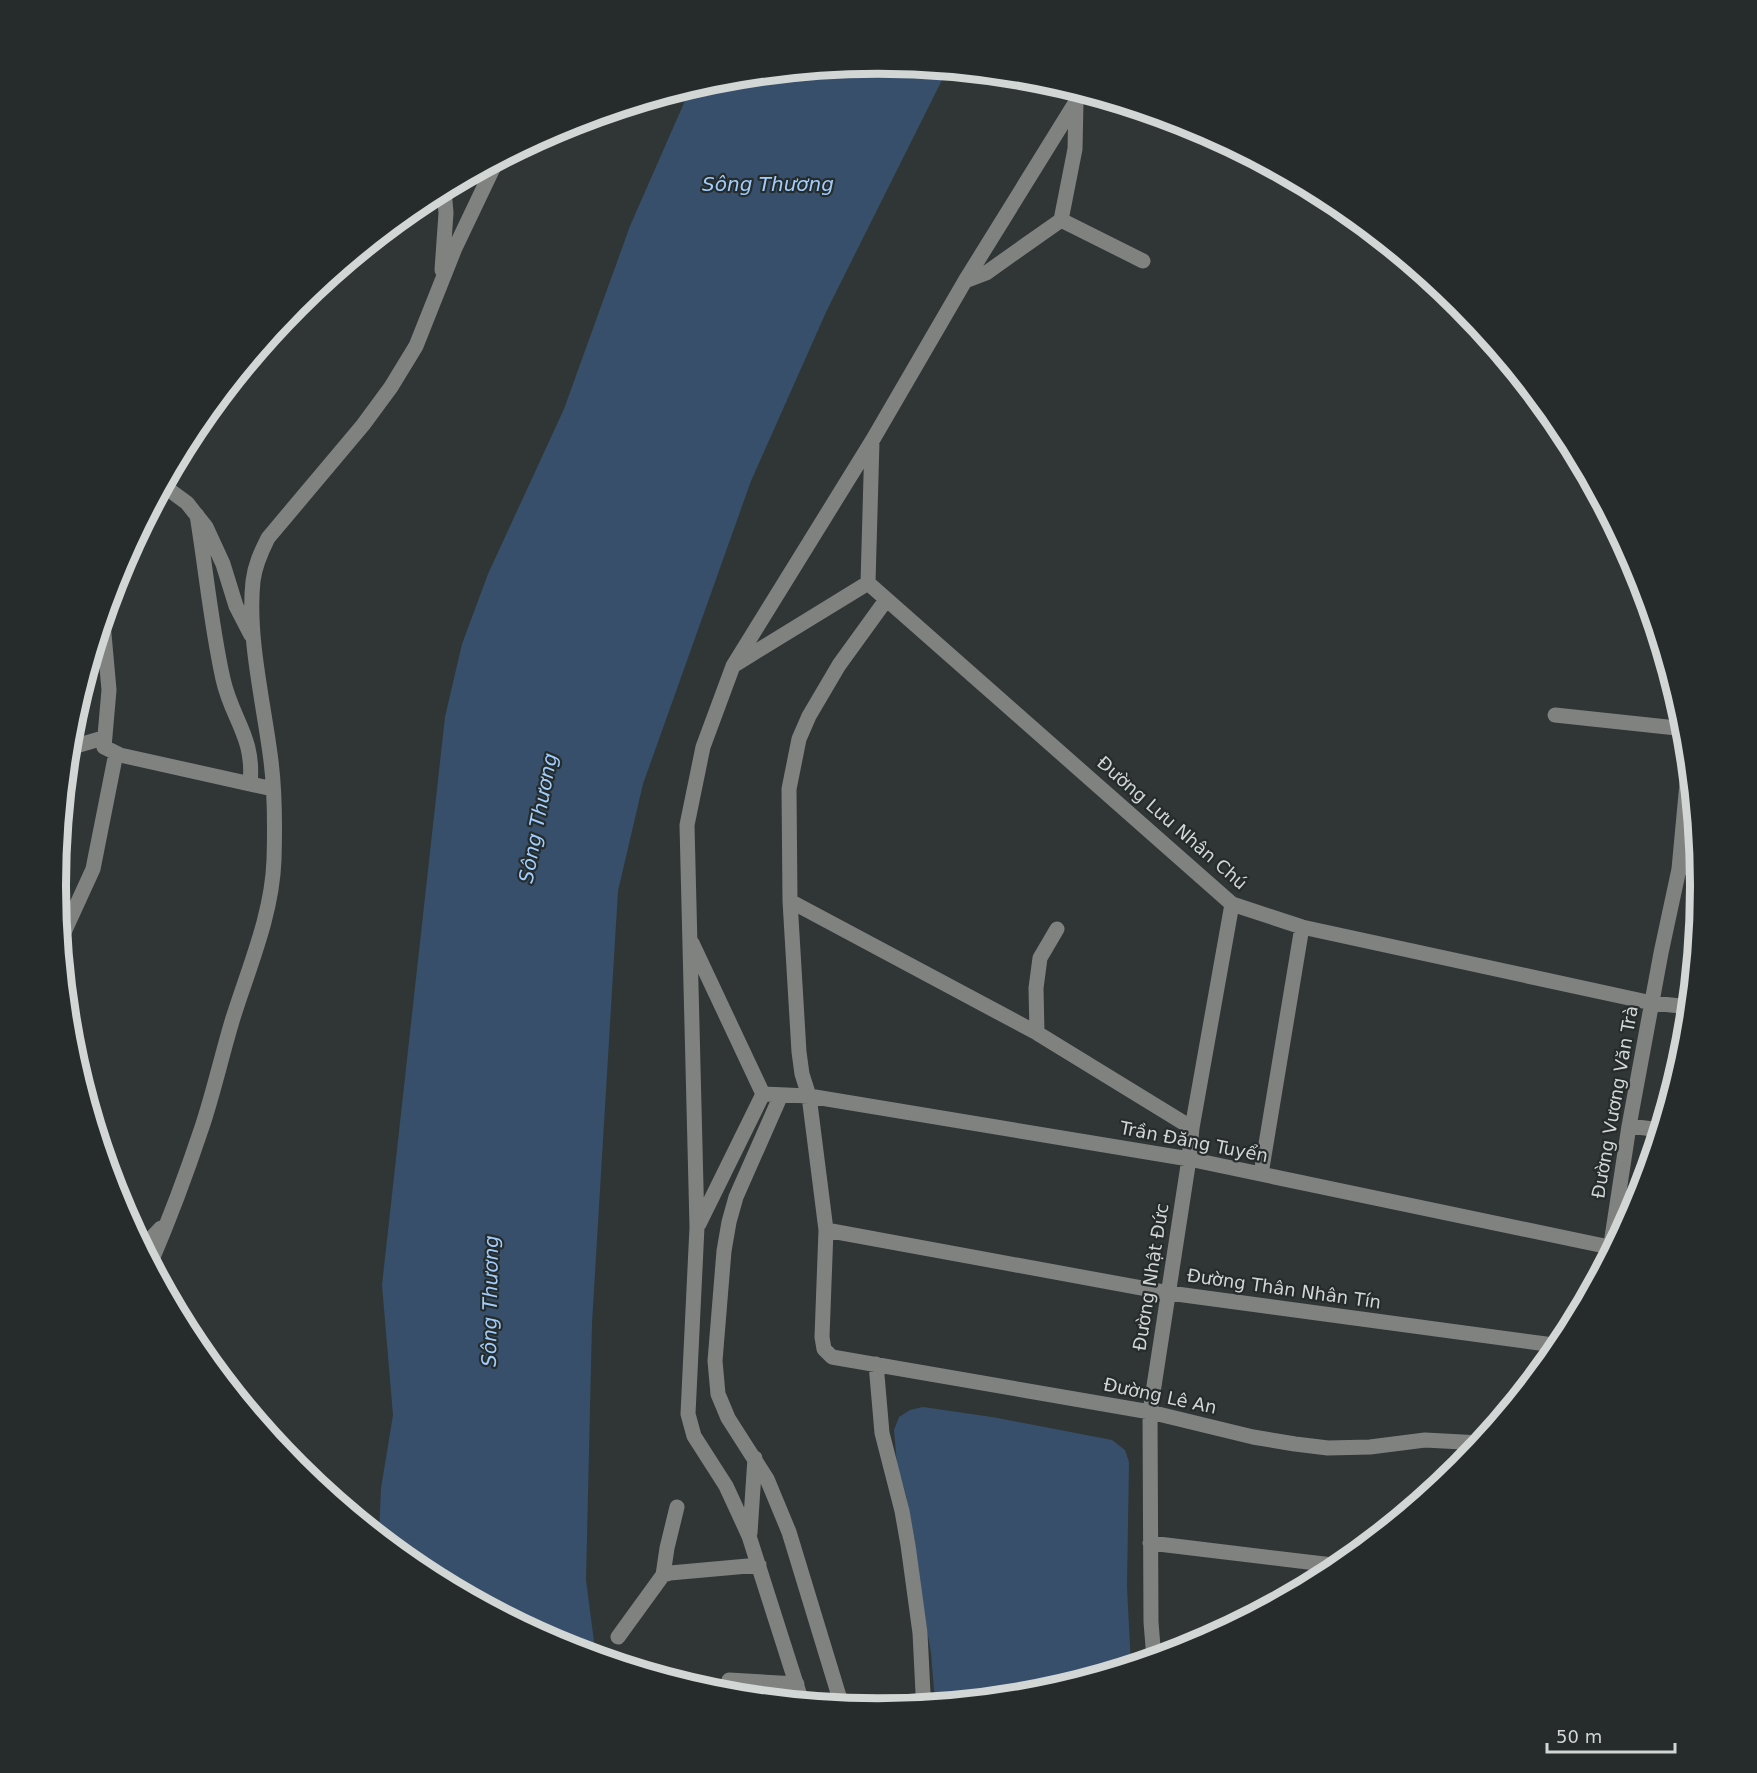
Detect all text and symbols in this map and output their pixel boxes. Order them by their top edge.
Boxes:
water label: Sông Thương [702,172,834,196]
water label: Sông Thương [514,751,562,885]
street label: Đường Lưu Nhân Chú [1093,752,1252,894]
street label: Đường Vương Văn Trà [1587,1004,1642,1200]
street label: Trần Đăng Tuyển [1117,1117,1270,1166]
street label: Đường Nhật Đức [1128,1202,1173,1352]
water label: Sông Thương [477,1235,503,1367]
street label: Đường Thân Nhân Tín [1186,1264,1383,1313]
street label: Đường Lê An [1102,1373,1219,1418]
scale bar [1547,1716,1674,1754]
text: 50 m [1556,1726,1602,1747]

